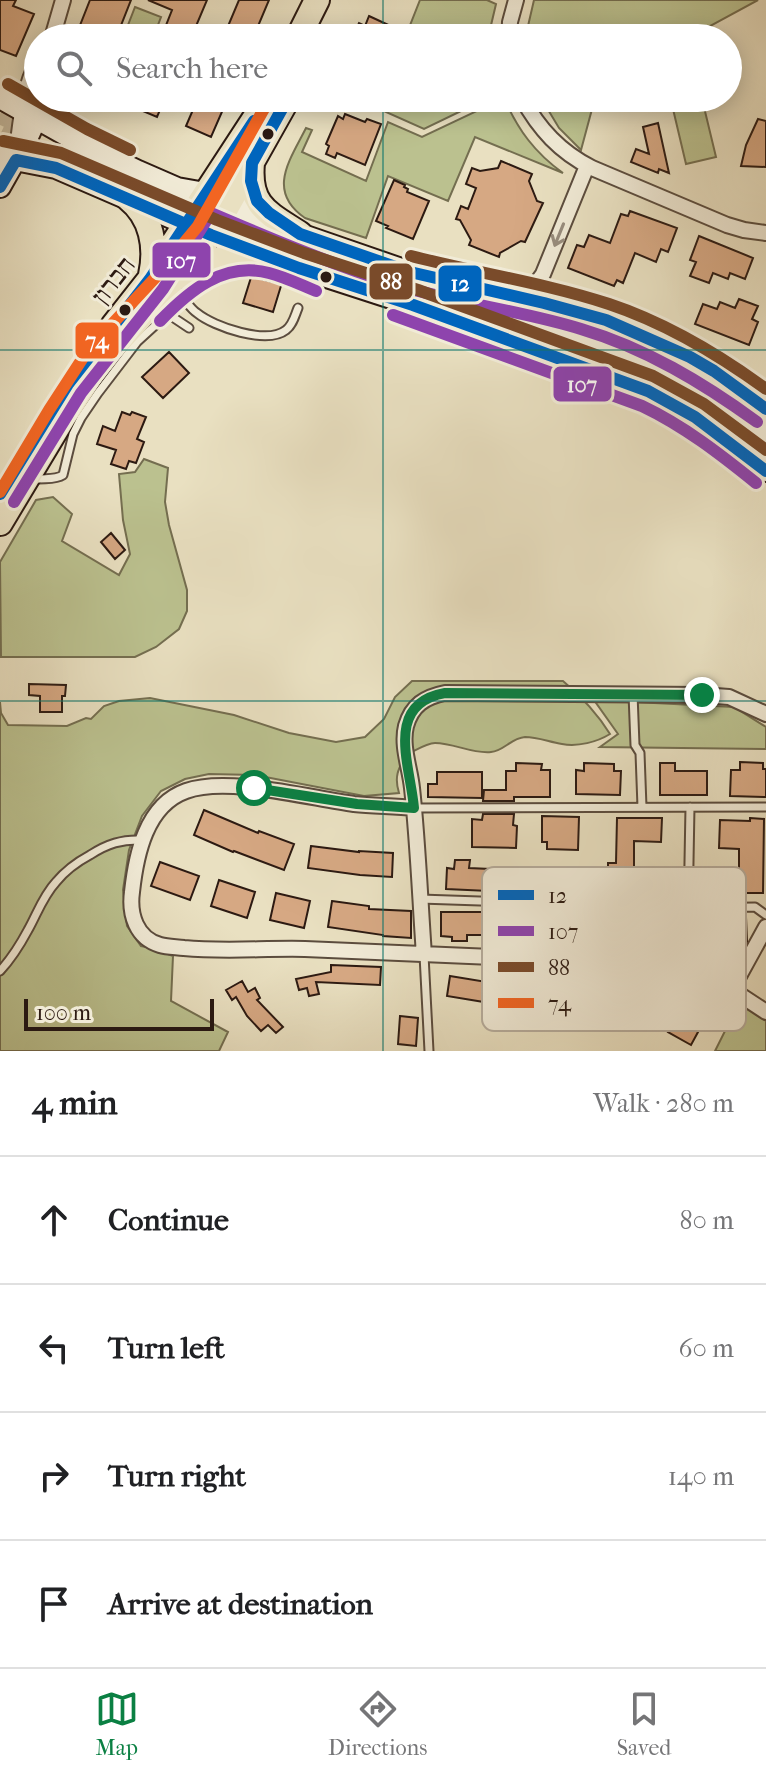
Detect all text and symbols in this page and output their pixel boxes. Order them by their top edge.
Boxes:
search box [24,24,742,112]
icon: search [52,46,96,90]
text: Search here [116,51,268,86]
unlabelled marker [260,126,276,142]
one-way arrow [551,222,565,247]
line badge: 107 [151,241,212,279]
text: 107 [166,248,197,274]
street label: חברון [85,250,142,310]
line badge: 88 [368,262,414,301]
line badge: 12 [437,264,483,303]
unlabelled marker [318,269,334,285]
text: 88 [380,269,402,295]
text: 12 [450,271,470,297]
unlabelled marker [117,302,133,318]
line badge: 74 [74,321,120,360]
text: 74 [84,328,110,354]
line badge: 107 [552,365,613,403]
text: 107 [567,372,598,398]
route end [684,677,720,713]
route start [236,770,272,806]
legend [482,867,746,1031]
text: 12 [548,883,567,909]
text: 107 [548,919,578,945]
text: 88 [548,955,570,981]
text: 74 [548,991,572,1017]
scale bar [24,995,214,1031]
text: 100 m [36,1000,91,1026]
text: 4 min [32,1083,117,1123]
text: Walk · 280 m [593,1088,734,1119]
icon: ahead [32,1198,76,1242]
text: Continue [108,1203,229,1238]
text: 80 m [679,1205,734,1236]
icon: left [32,1326,76,1370]
text: Turn left [108,1331,225,1366]
text: 60 m [678,1333,734,1364]
icon: right [32,1454,76,1498]
text: Turn right [108,1459,246,1494]
text: 140 m [668,1461,734,1492]
icon: arrive [32,1582,76,1626]
text: Arrive at destination [108,1587,373,1622]
tab: Map [95,1687,139,1761]
tab: Directions [328,1687,427,1761]
tab: Saved [617,1687,671,1761]

